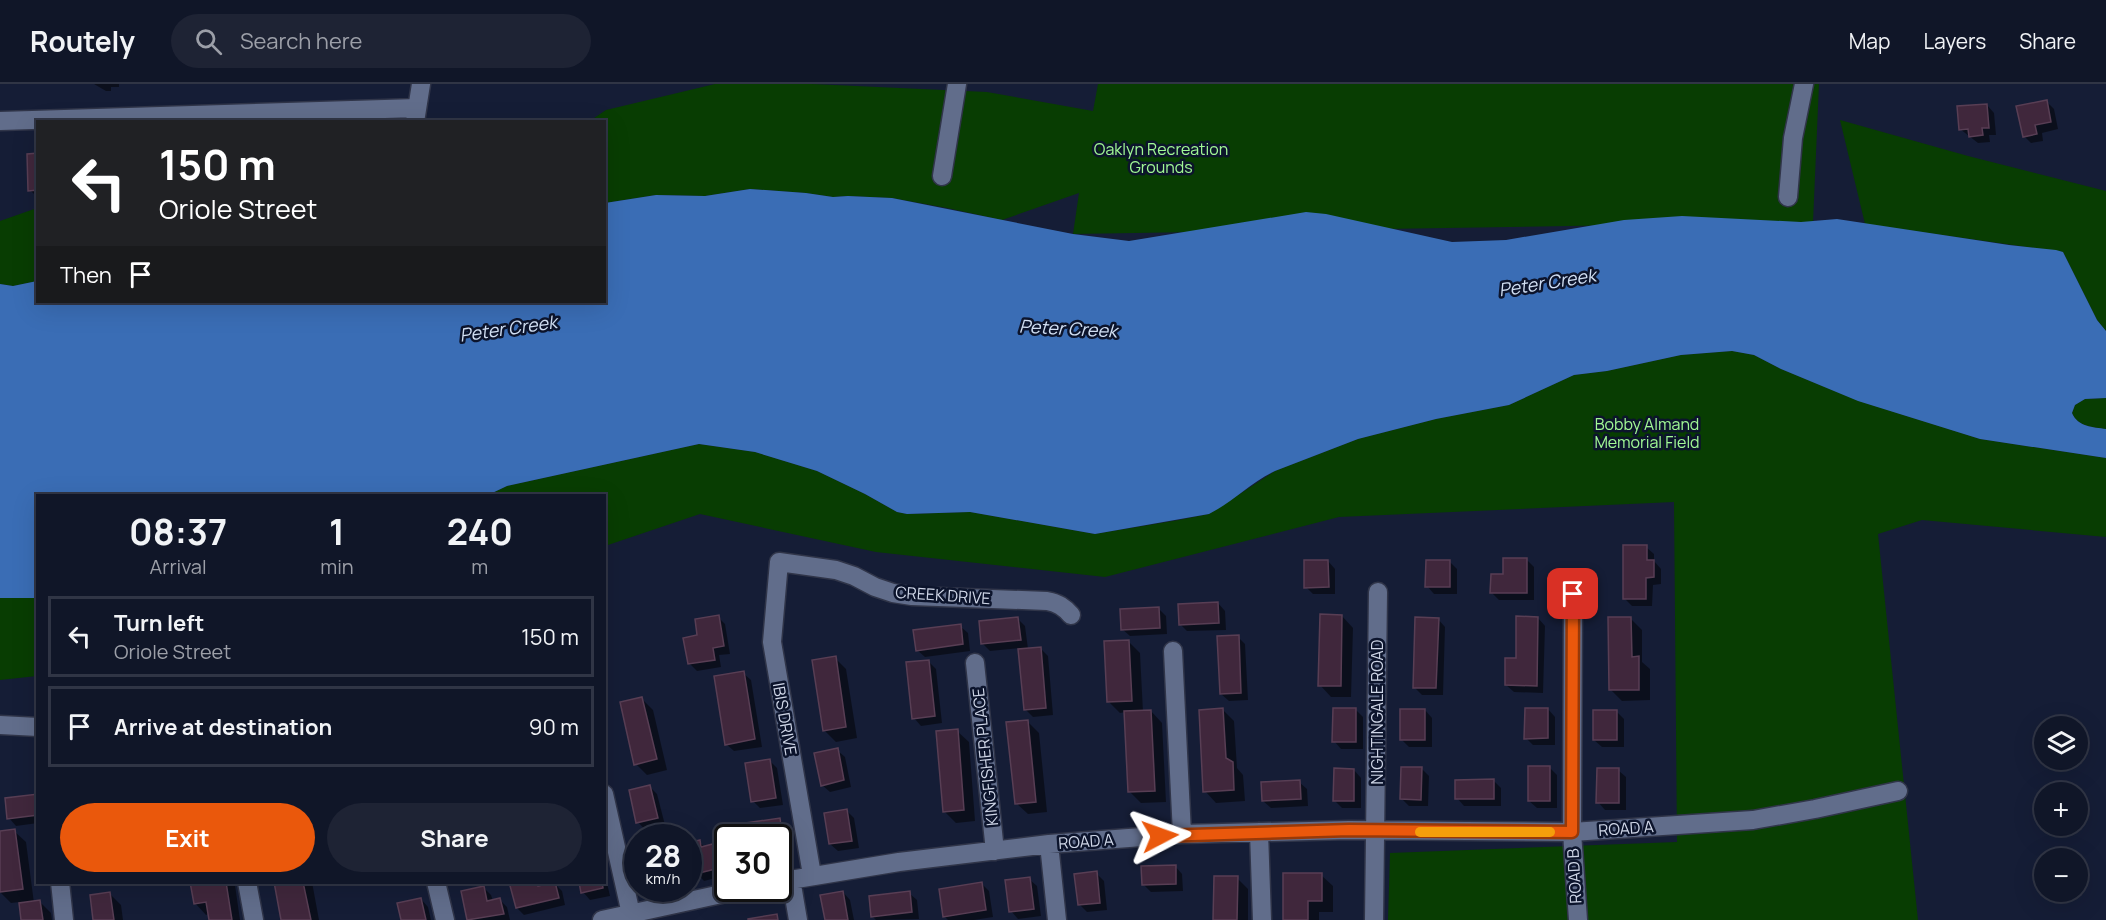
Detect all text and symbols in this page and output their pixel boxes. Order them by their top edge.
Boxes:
search box [171,14,591,68]
text: Routely [30,22,135,60]
icon: search [192,25,225,58]
text: Search here [240,26,362,56]
text: Map [1849,27,1890,55]
text: Layers [1923,27,1986,55]
text: Share [2019,27,2076,55]
text: 150 m [159,135,276,193]
park label: Oaklyn Recreation Grounds [1094,138,1228,178]
icon: left [60,144,138,222]
text: Oriole Street [159,190,317,227]
icon: arrive [124,258,157,291]
text: Then [60,260,112,290]
water label: Peter Creek [1497,262,1600,302]
water label: Peter Creek [458,309,561,347]
water label: Peter Creek [1018,313,1121,343]
park label: Bobby Almand Memorial Field [1594,413,1700,453]
text: 08:37 [129,507,227,556]
text: 1 [329,507,345,556]
text: 240 [447,507,513,556]
text: Arrival [150,553,207,580]
text: min [320,553,354,580]
text: m [471,553,488,580]
pin [1547,568,1598,619]
icon: arrive [1556,577,1589,610]
street label: CREEK DRIVE [895,581,991,609]
text: Turn left [114,608,204,638]
icon: left [63,620,96,653]
text: 150 m [521,622,579,652]
text: Oriole Street [114,638,231,665]
street label: NIGHTINGALE ROAD [1366,639,1388,784]
street label: IBIS DRIVE [768,681,802,757]
street label: KINGFISHER PLACE [967,687,1003,827]
icon: arrive [63,710,96,743]
text: Arrive at destination [114,712,332,742]
text: 90 m [529,712,579,742]
map controls [2034,716,2088,902]
button: layers [2034,716,2088,770]
button: + [2034,782,2088,836]
button: Exit [60,803,315,872]
button: Share [327,803,582,872]
position arrow [1128,804,1192,868]
street label: ROAD A [1598,815,1654,841]
speed limit sign: 30 [714,824,792,902]
street label: ROAD A [1058,828,1114,854]
text: 28 [645,835,681,876]
street label: ROAD B [1562,848,1586,904]
button: − [2034,848,2088,902]
text: km/h [646,868,680,889]

